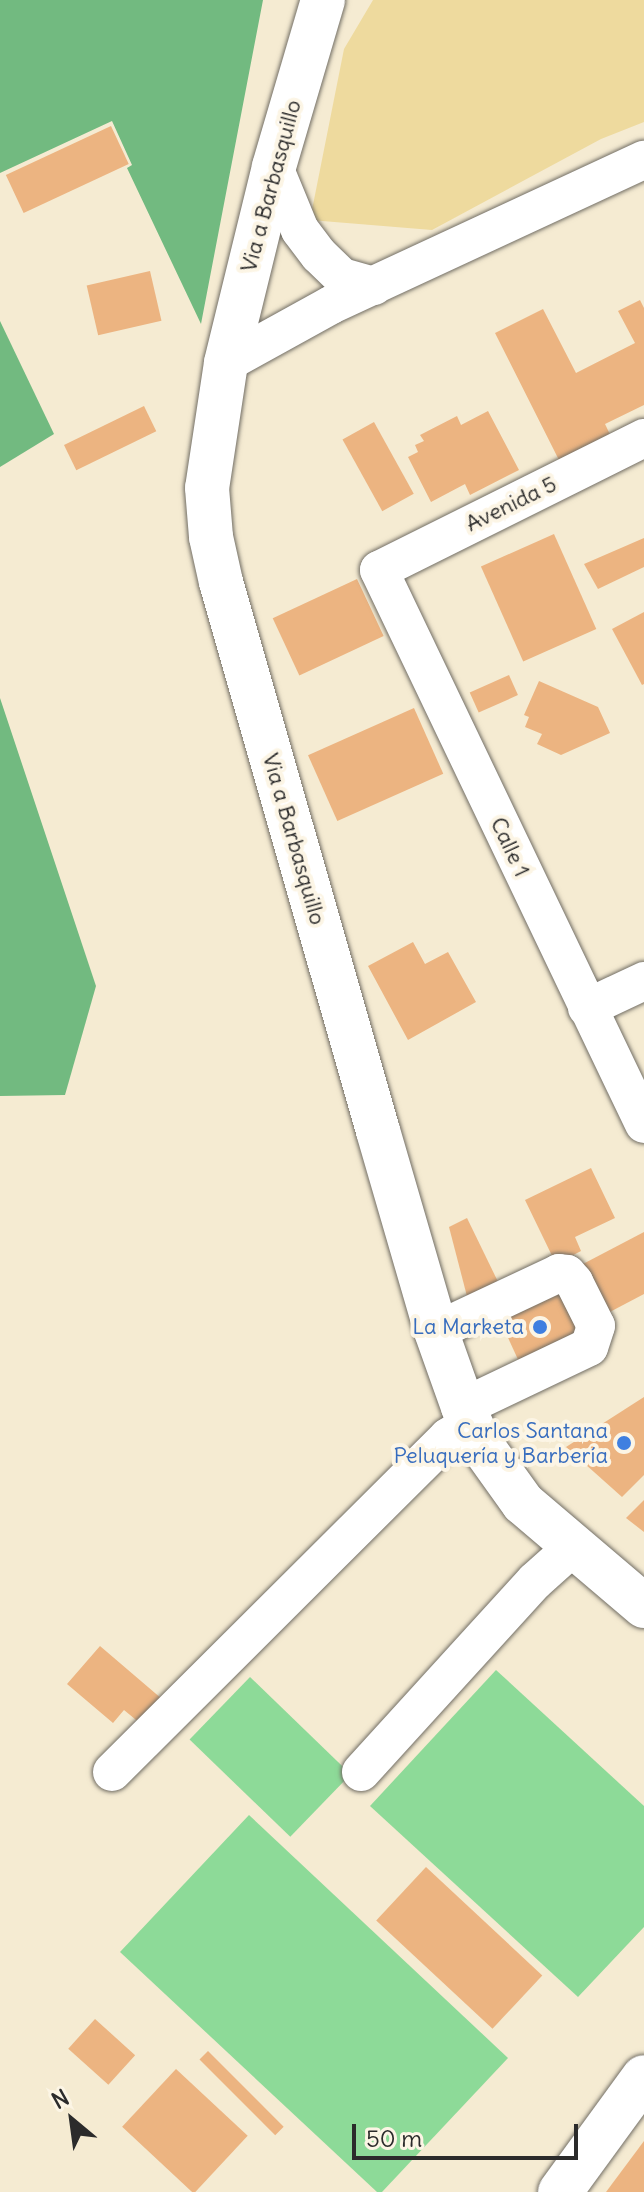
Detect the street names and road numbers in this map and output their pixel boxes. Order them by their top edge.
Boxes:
street label: Via a Barbasquillo [235,97,307,275]
street label: Avenida 5 [461,471,561,537]
street label: Via a Barbasquillo [257,750,331,928]
street label: Calle 1 [485,813,535,881]

